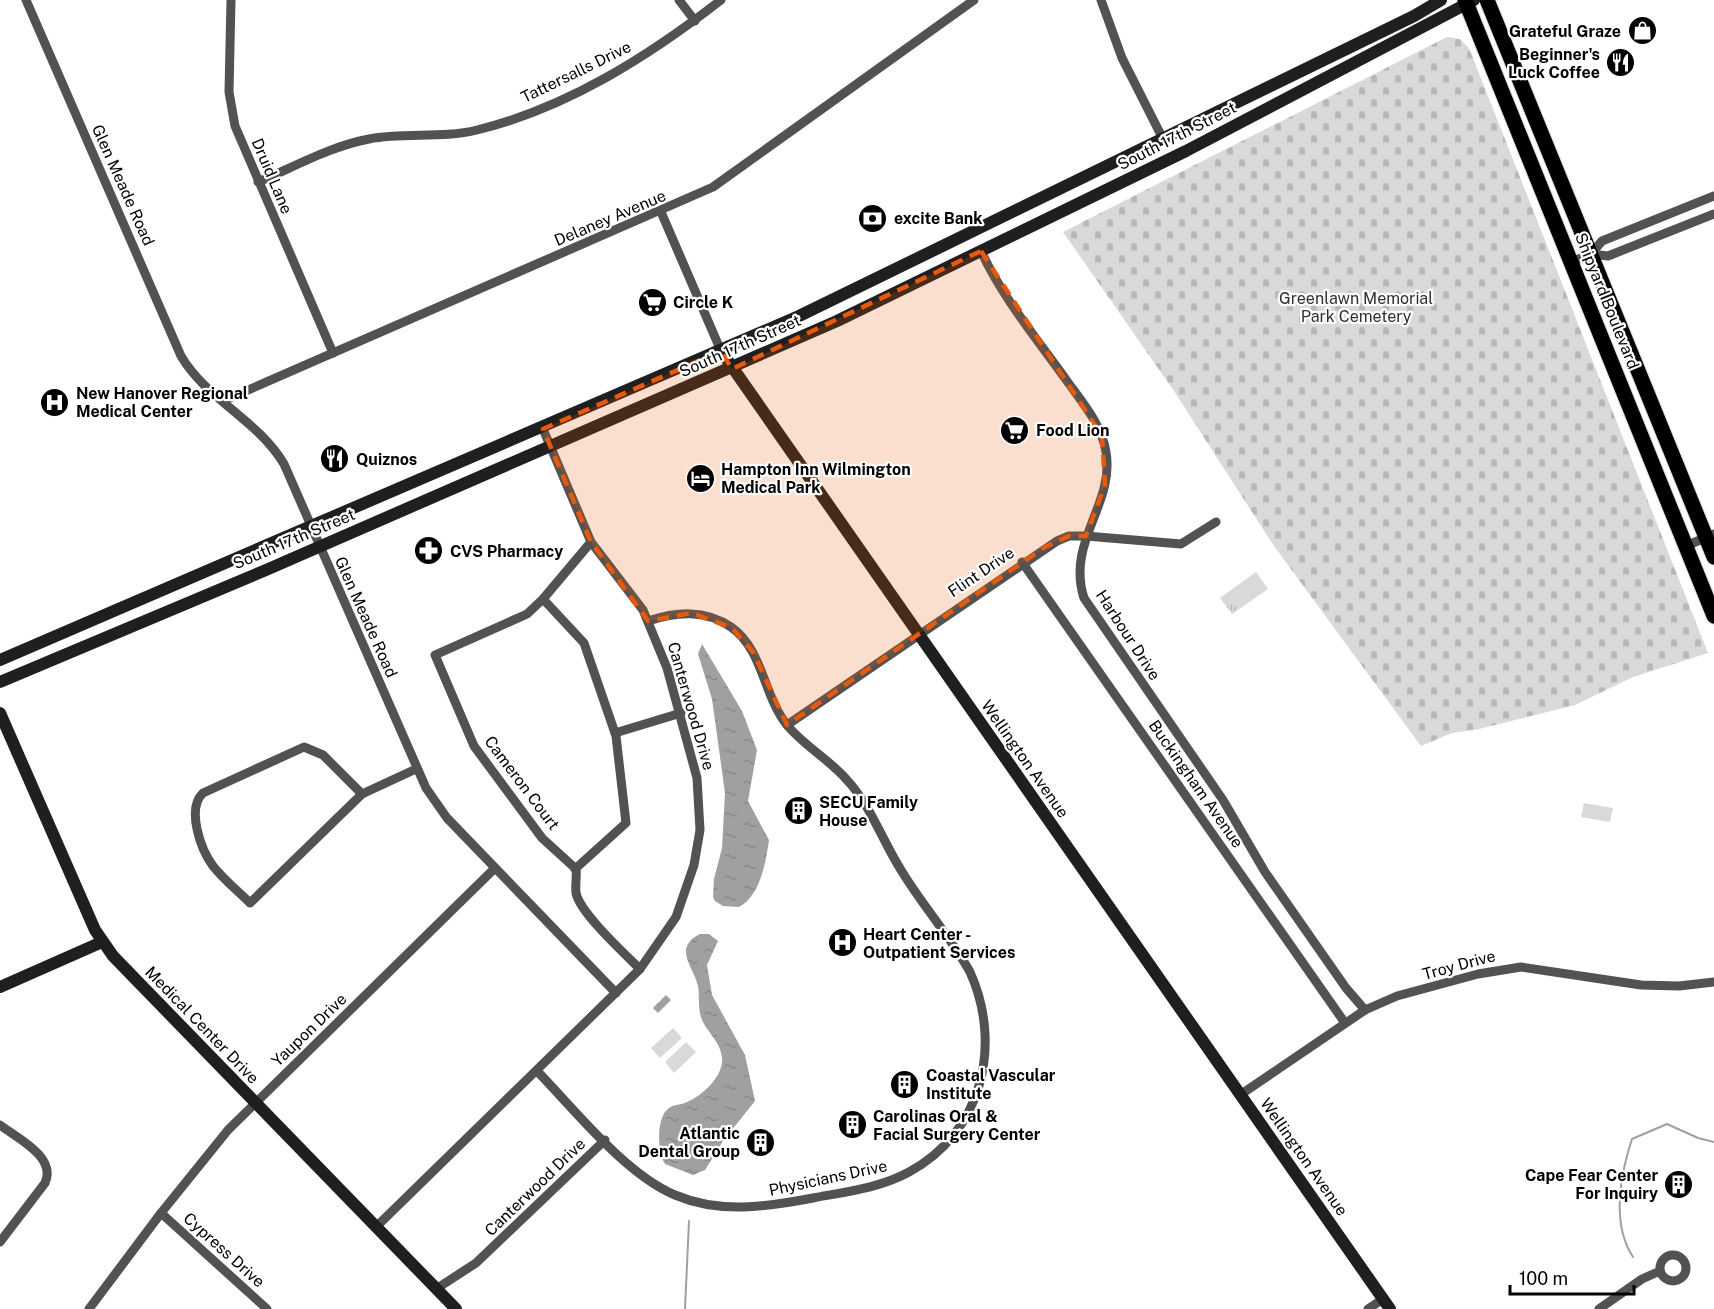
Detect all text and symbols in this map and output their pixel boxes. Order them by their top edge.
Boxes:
shop icon: Grateful Graze [1626,15,1658,47]
place label: Grateful Graze [1509,22,1621,41]
street label: Tattersalls Drive [518,37,634,107]
place label: Beginner's Luck Coffee [1508,45,1600,82]
restaurant icon: Beginner's Luck Coffee [1605,47,1637,79]
street label: South 17th Street [1115,98,1239,174]
street label: Glen Meade Road [88,122,158,248]
street label: Druid Lane [248,135,296,217]
street label: Delaney Avenue [551,186,669,250]
bank icon: excite Bank [857,202,889,234]
place label: excite Bank [894,209,982,228]
street label: Shipyard Boulevard [1571,230,1643,372]
supermarket icon: Circle K [636,286,668,318]
park label: Greenlawn Memorial Park Cemetery [1279,289,1433,326]
place label: Circle K [673,293,734,312]
street label: South 17th Street [676,311,804,381]
place label: New Hanover Regional Medical Center [76,384,248,421]
hospital icon: New Hanover Regional Medical Center [39,386,71,418]
supermarket icon: Food Lion [999,414,1031,446]
place label: Food Lion [1036,421,1109,440]
restaurant icon: Quiznos [319,443,351,475]
place label: Quiznos [356,450,417,469]
place label: Hampton Inn Wilmington Medical Park [721,460,911,497]
hotel icon: Hampton Inn Wilmington Medical Park [684,462,716,494]
street label: South 17th Street [230,505,358,573]
pharmacy icon: CVS Pharmacy [413,535,445,567]
place label: CVS Pharmacy [450,542,563,561]
street label: Flint Drive [944,543,1018,601]
street label: Glen Meade Road [331,554,401,680]
street label: Harbour Drive [1092,586,1164,684]
street label: Canterwood Drive [664,640,718,772]
street label: Wellington Avenue [977,696,1073,822]
street label: Buckingham Avenue [1145,716,1247,852]
street label: Cameron Court [481,732,563,834]
place label: SECU Family House [819,793,918,830]
building icon: SECU Family House [782,795,814,827]
place label: Heart Center - Outpatient Services [863,925,1015,962]
hospital icon: Heart Center - Outpatient Services [826,927,858,959]
street label: Troy Drive [1420,946,1498,984]
street label: Medical Center Drive [141,963,263,1087]
street label: Yaupon Drive [268,990,350,1070]
place label: Coastal Vascular Institute [926,1066,1056,1103]
building icon: Coastal Vascular Institute [889,1068,921,1100]
street label: Wellington Avenue [1256,1094,1352,1220]
place label: Carolinas Oral & Facial Surgery Center [873,1107,1041,1144]
building icon: Carolinas Oral & Facial Surgery Center [836,1109,868,1141]
place label: Atlantic Dental Group [638,1124,740,1161]
building icon: Atlantic Dental Group [745,1126,777,1158]
street label: Canterwood Drive [481,1134,589,1240]
street label: Physicians Drive [767,1156,889,1200]
place label: Cape Fear Center For Inquiry [1525,1166,1658,1203]
building icon: Cape Fear Center For Inquiry [1663,1168,1695,1200]
street label: Cypress Drive [180,1209,268,1291]
scale bar [1510,1258,1634,1296]
text: 100 m [1519,1268,1568,1289]

